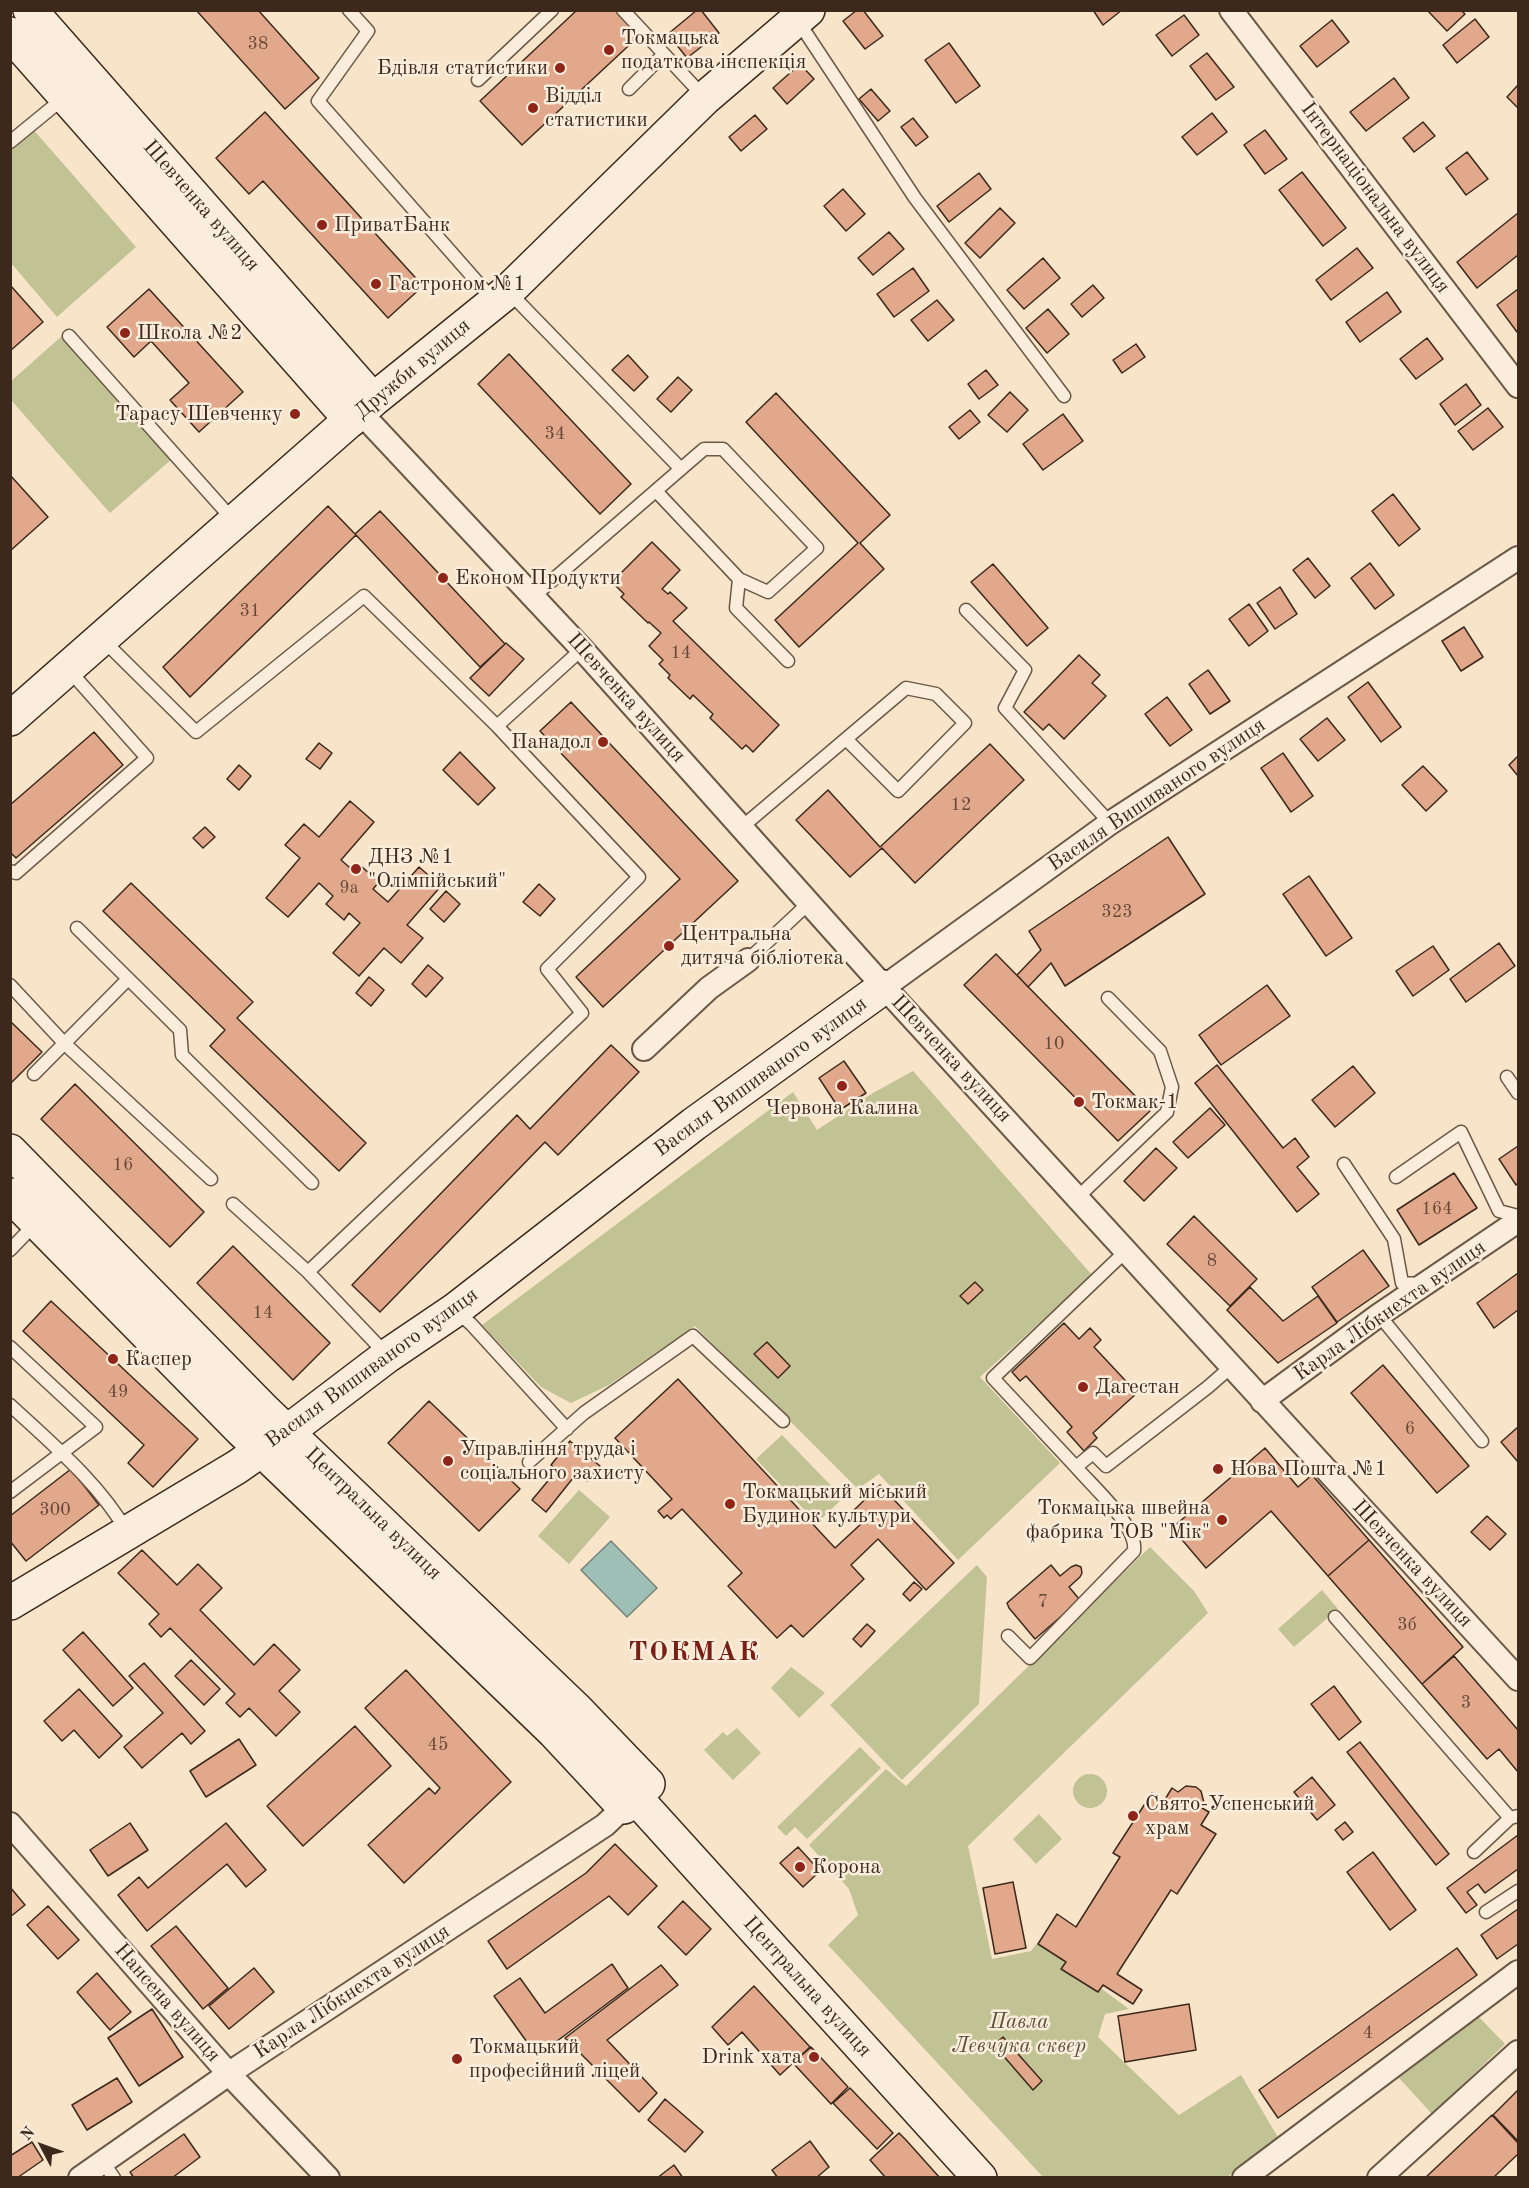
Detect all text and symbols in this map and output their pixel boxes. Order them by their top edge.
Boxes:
place label: Токмацька податкова інспекція [621,25,806,75]
house number: 38 [248,33,268,55]
marker: Токмацька податкова інспекція [602,43,616,57]
place label: Бдівля статистики [377,55,548,81]
marker: Бдівля статистики [553,61,567,75]
place label: Відділ статистики [545,83,648,133]
street label: Інтернаціональна вулиця [1295,97,1455,299]
marker: Відділ статистики [526,101,540,115]
street label: Шевченка вулиця [137,135,265,277]
place label: ПриватБанк [334,212,450,238]
marker: ПриватБанк [315,218,329,232]
place label: Гастроном №1 [388,271,526,297]
marker: Гастроном №1 [369,277,383,291]
street label: Дружби вулиця [350,313,476,425]
place label: Школа №2 [137,320,243,346]
marker: Школа №2 [118,326,132,340]
place label: Тарасу Шевченку [115,401,283,427]
marker: Тарасу Шевченку [288,407,302,421]
house number: 34 [545,423,565,445]
place label: Економ Продукти [455,565,621,591]
marker: Економ Продукти [436,571,450,585]
house number: 31 [240,600,260,622]
street label: Шевченка вулиця [561,628,691,768]
house number: 14 [671,642,691,664]
street label: Василя Вишиваного вулиця [1043,713,1271,877]
place label: Панадол [511,729,591,755]
marker: Панадол [596,735,610,749]
house number: 12 [951,794,971,816]
place label: ДНЗ №1 "Олімпійський" [368,844,506,894]
marker: ДНЗ №1 "Олімпійський" [349,862,363,876]
house number: 9а [339,877,359,899]
house number: 323 [1101,901,1133,923]
place label: Центральна дитяча бібліотека [681,921,844,971]
marker: Центральна дитяча бібліотека [662,939,676,953]
street label: Шевченка вулиця [885,990,1017,1128]
street label: Василя Вишиваного вулиця [650,991,872,1163]
house number: 10 [1044,1033,1064,1055]
marker: Червона Калина [835,1079,849,1093]
place label: Токмак-1 [1091,1089,1178,1115]
place label: Червона Калина [765,1095,919,1121]
marker: Токмак-1 [1072,1095,1086,1109]
house number: 16 [113,1154,133,1176]
house number: 164 [1421,1198,1453,1220]
street label: Карла Лібкнехта вулиця [1289,1235,1491,1387]
house number: 8 [1207,1250,1217,1272]
street label: Василя Вишиваного вулиця [261,1282,483,1454]
house number: 14 [253,1302,273,1324]
place label: Каспер [125,1346,192,1372]
marker: Каспер [106,1352,120,1366]
place label: Дагестан [1095,1374,1180,1400]
marker: Дагестан [1076,1380,1090,1394]
house number: 49 [108,1381,128,1403]
house number: 6 [1405,1418,1415,1440]
place label: Управління труда і соціального захисту [460,1436,645,1486]
street label: Центральна вулиця [299,1442,447,1586]
marker: Управління труда і соціального захисту [441,1454,455,1468]
place label: Нова Пошта №1 [1230,1456,1387,1482]
marker: Нова Пошта №1 [1211,1462,1225,1476]
place label: Токмацький міський Будинок культури [742,1479,927,1529]
place label: Токмацька швейна фабрика ТОВ "Мік" [1026,1495,1210,1545]
street label: Шевченка вулиця [1346,1495,1478,1633]
marker: Токмацький міський Будинок культури [723,1497,737,1511]
house number: 300 [39,1499,71,1521]
marker: Токмацька швейна фабрика ТОВ "Мік" [1215,1513,1229,1527]
house number: 7 [1038,1591,1048,1613]
house number: 3б [1397,1614,1417,1636]
district label: ТОКМАК [628,1637,760,1669]
house number: 3 [1461,1692,1471,1714]
house number: 45 [428,1734,448,1756]
place label: Свято-Успенський храм [1145,1791,1315,1841]
marker: Свято-Успенський храм [1126,1809,1140,1823]
place label: Корона [812,1854,881,1880]
marker: Корона [793,1860,807,1874]
street label: Центральна вулиця [737,1911,877,2063]
street label: Карла Лібкнехта вулиця [249,1919,455,2065]
street label: Нансена вулиця [108,1938,226,2068]
park label: Павла Левчука сквер [952,2009,1086,2059]
house number: 4 [1363,2022,1373,2044]
place label: Токмацький професійний ліцей [469,2034,640,2084]
place label: Drink хата [702,2044,802,2070]
marker: Drink хата [807,2050,821,2064]
marker: Токмацький професійний ліцей [450,2052,464,2066]
north arrow [12,2116,72,2176]
text: N [18,2124,38,2144]

